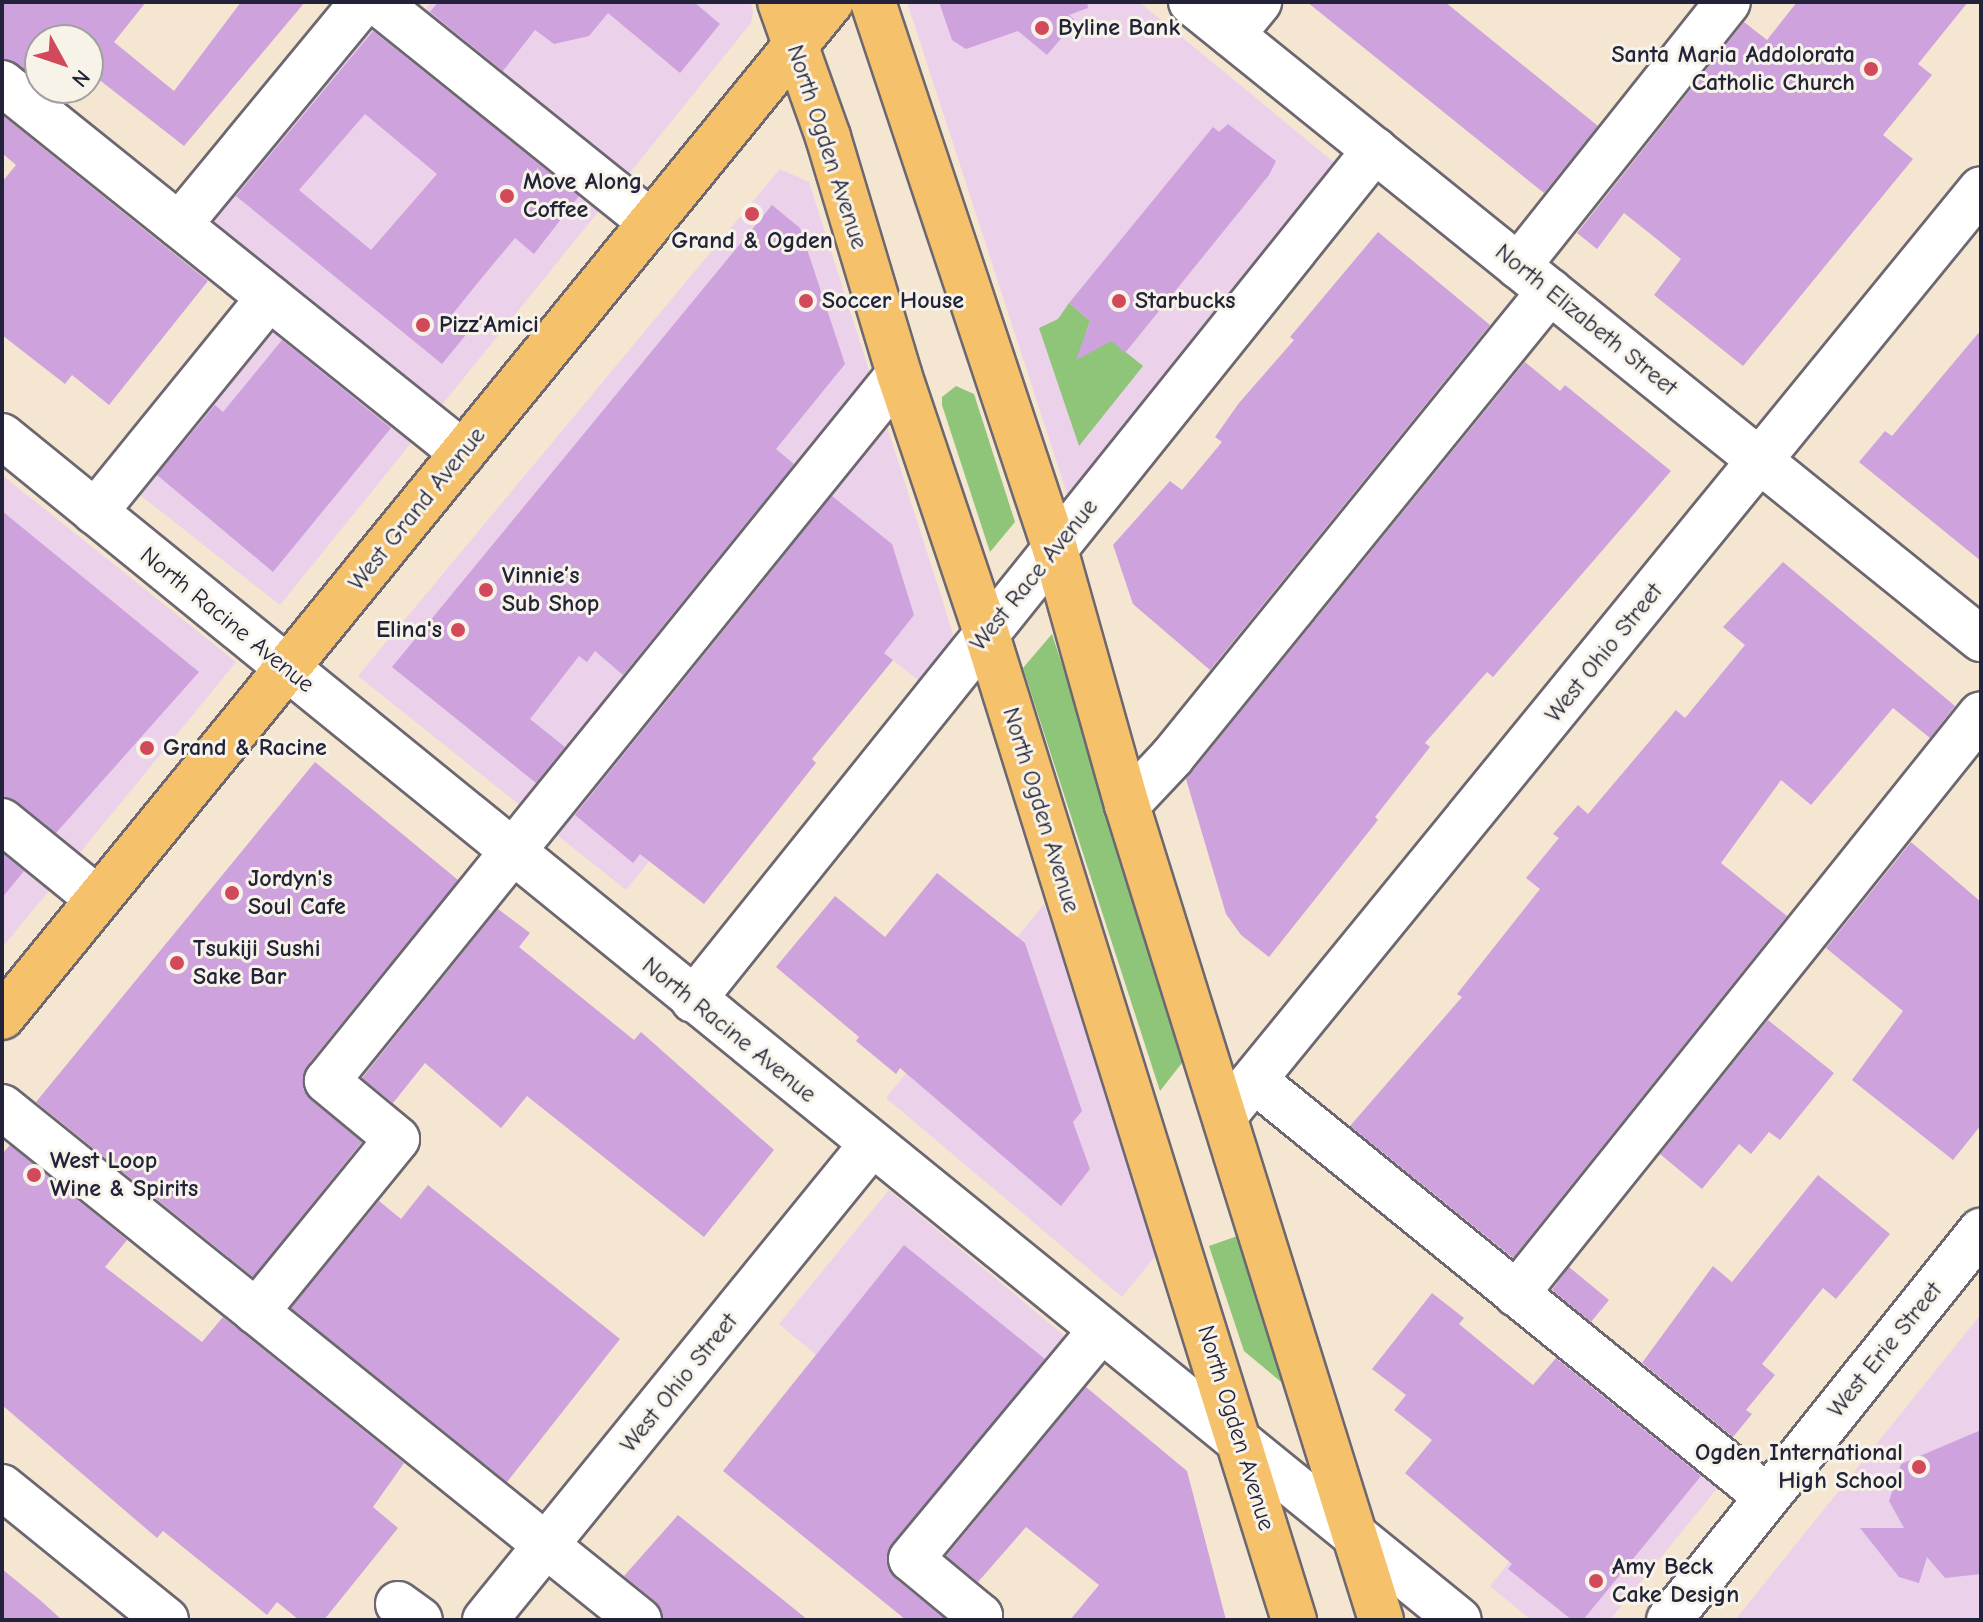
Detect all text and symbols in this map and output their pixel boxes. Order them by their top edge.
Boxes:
place label: Byline Bank [1058,14,1180,42]
marker: Byline Bank [1033,19,1051,37]
north arrow [24,24,104,104]
street label: North Ogden Avenue [780,41,874,253]
place label: Santa Maria Addolorata Catholic Church [1611,41,1855,97]
marker: Santa Maria Addolorata Catholic Church [1862,60,1880,78]
text: N [66,64,95,92]
place label: Move Along Coffee [523,168,642,224]
marker: Move Along Coffee [498,187,516,205]
marker: Grand & Ogden [743,205,761,223]
place label: Grand & Ogden [671,227,833,255]
street label: North Elizabeth Street [1489,238,1683,402]
place label: Soccer House [822,287,964,315]
place label: Starbucks [1135,287,1235,315]
marker: Soccer House [797,292,815,310]
marker: Starbucks [1110,292,1128,310]
place label: Pizz’Amici [439,311,539,339]
marker: Pizz’Amici [414,316,432,334]
street label: West Grand Avenue [342,422,492,596]
street label: West Race Avenue [964,493,1104,657]
street label: North Racine Avenue [134,541,320,699]
place label: Vinnie’s Sub Shop [502,562,599,618]
street label: West Ohio Street [1539,578,1669,728]
marker: Vinnie’s Sub Shop [477,581,495,599]
place label: Elina's [376,616,442,644]
marker: Elina's [449,621,467,639]
street label: North Ogden Avenue [996,704,1086,916]
place label: Grand & Racine [163,734,327,762]
marker: Grand & Racine [138,739,156,757]
place label: Jordyn's Soul Cafe [248,865,346,921]
marker: Jordyn's Soul Cafe [223,884,241,902]
place label: Tsukiji Sushi Sake Bar [193,935,321,991]
street label: North Racine Avenue [636,951,822,1109]
marker: Tsukiji Sushi Sake Bar [168,954,186,972]
place label: West Loop Wine & Spirits [50,1147,198,1203]
marker: West Loop Wine & Spirits [25,1166,43,1184]
street label: West Erie Street [1822,1277,1948,1423]
street label: West Ohio Street [614,1308,744,1458]
street label: North Ogden Avenue [1191,1322,1281,1534]
place label: Ogden International High School [1695,1439,1903,1495]
marker: Ogden International High School [1910,1458,1928,1476]
place label: Amy Beck Cake Design [1612,1553,1739,1609]
marker: Amy Beck Cake Design [1587,1572,1605,1590]

